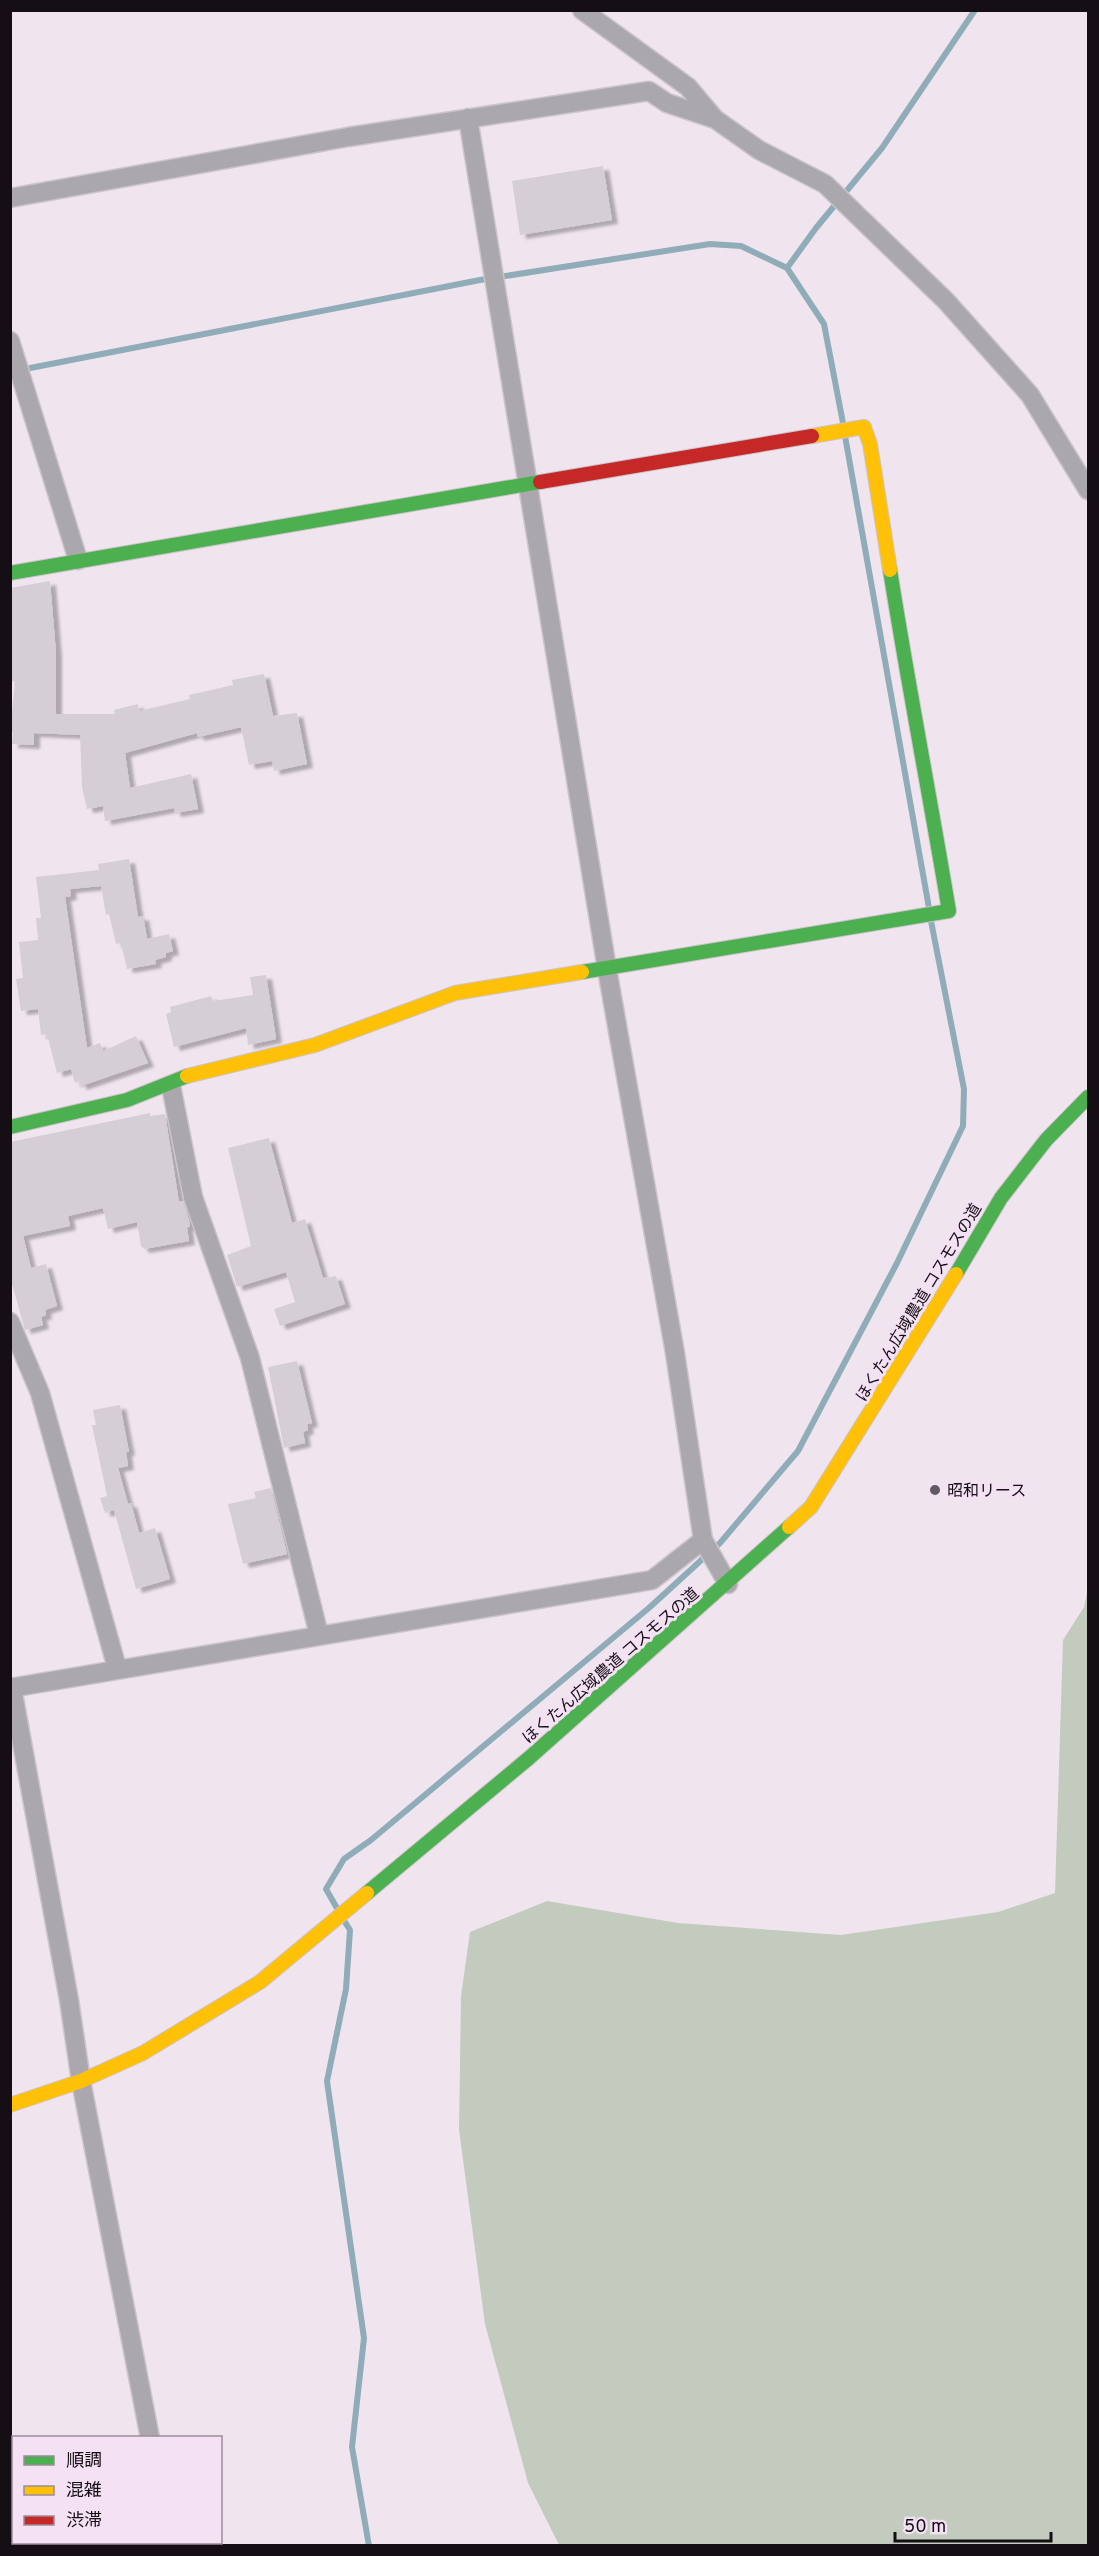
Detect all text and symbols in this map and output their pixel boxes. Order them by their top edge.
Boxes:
street label: ほくたん広域農道 コスモスの道 [852,1200,987,1406]
place label: 昭和リース [947,1482,1026,1502]
marker: 昭和リース [928,1483,942,1497]
street label: ほくたん広域農道 コスモスの道 [519,1584,704,1749]
legend [12,2436,222,2544]
text: 順調 [66,2450,102,2473]
text: 混雑 [66,2480,102,2503]
scale bar [895,2505,1051,2543]
text: 渋滞 [66,2510,102,2533]
text: 50 m [904,2516,946,2539]

